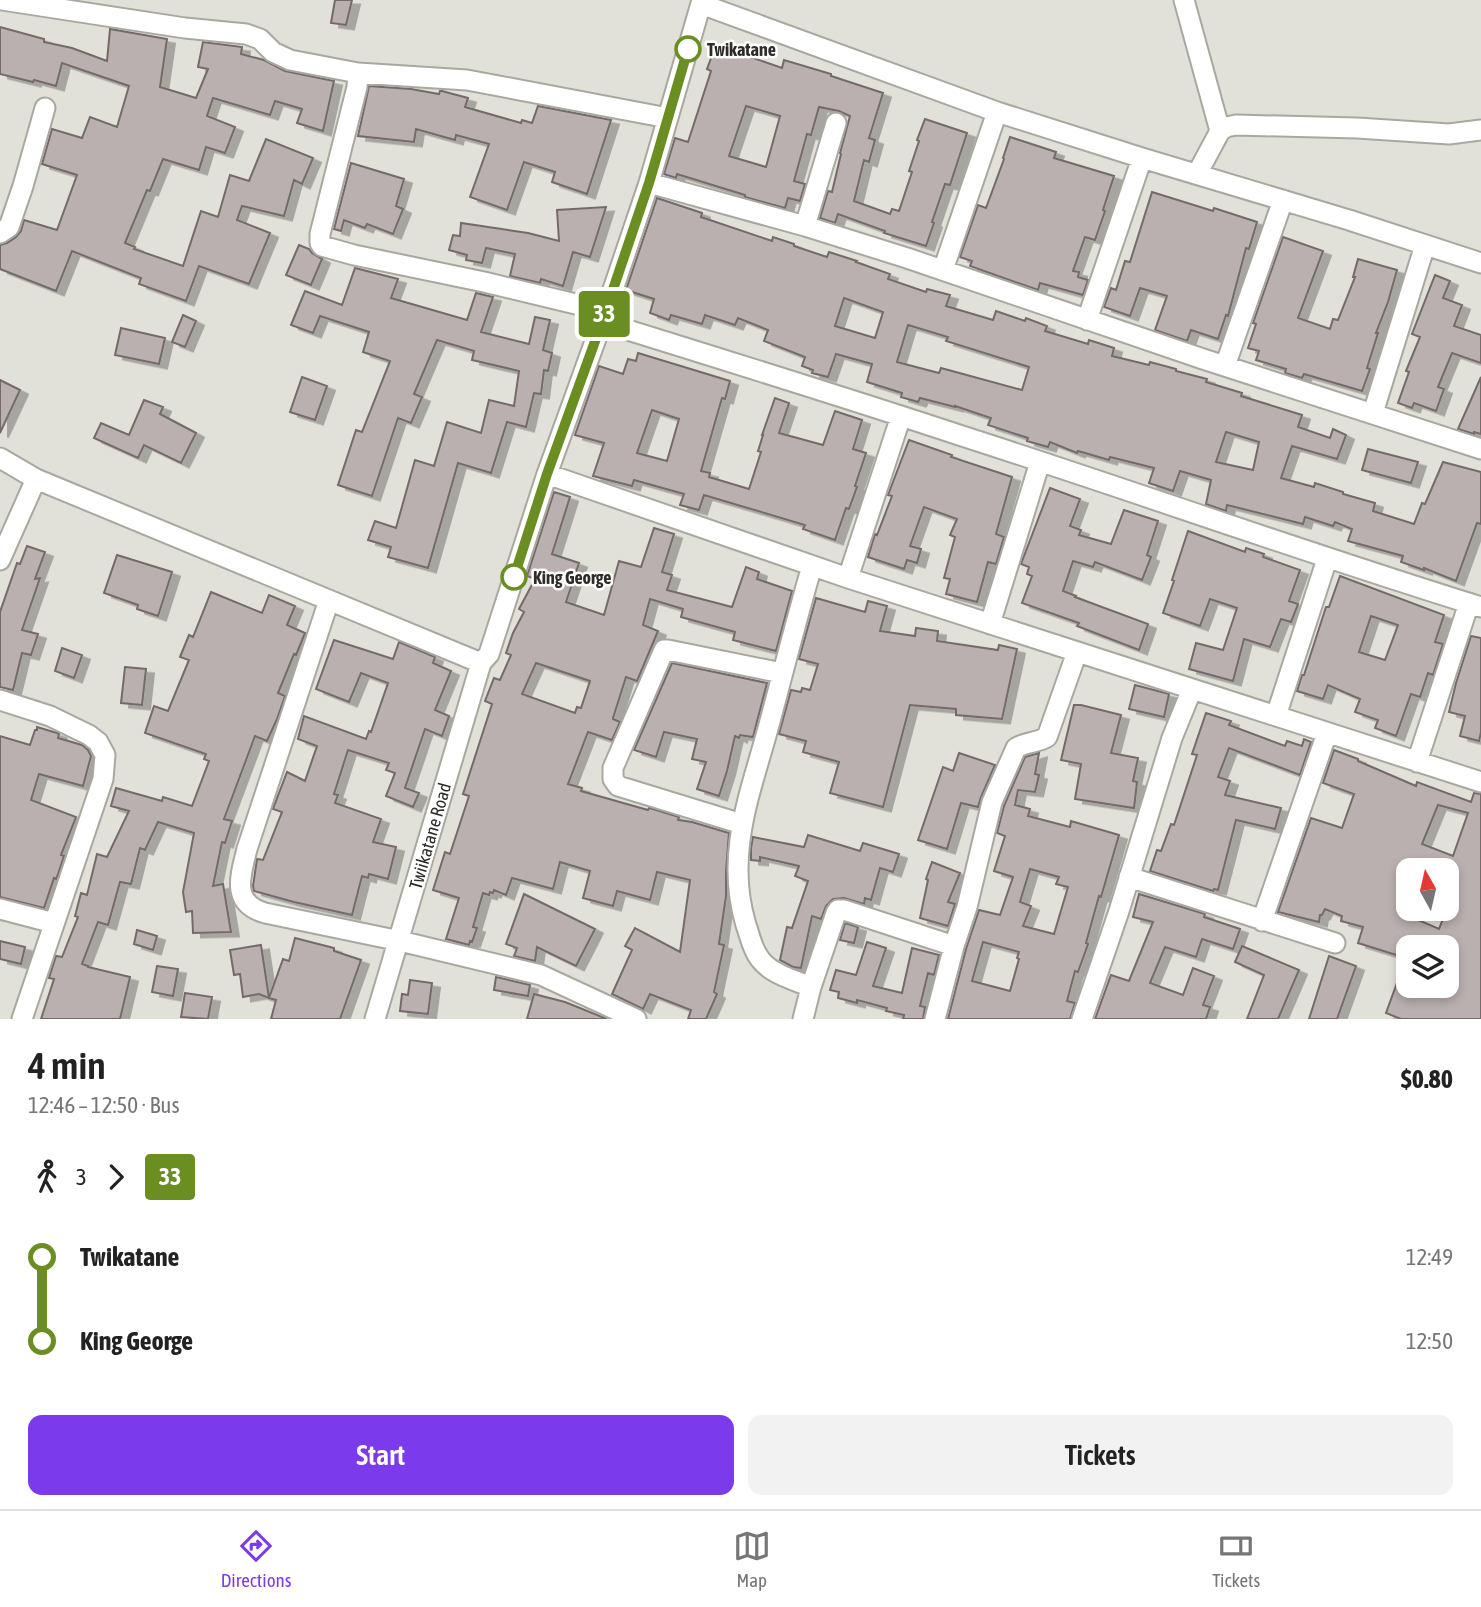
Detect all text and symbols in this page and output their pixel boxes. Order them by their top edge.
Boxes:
marker: Twikatane [675,36,701,62]
place label: Twikatane [707,39,776,60]
line badge: 33 [572,291,636,337]
text: 33 [593,300,615,327]
marker: King George [501,564,527,590]
place label: King George [533,567,611,588]
street label: Twiikatane Road [405,780,455,892]
north arrow [1396,858,1460,920]
map controls [1396,858,1459,998]
button: layers [1396,935,1459,998]
text: 4 min [28,1044,106,1087]
text: $0.80 [1401,1064,1453,1094]
text: 12:46 – 12:50 · Bus [28,1092,180,1118]
icon: walk [28,1158,66,1196]
icon: forward [97,1158,135,1196]
text: 33 [159,1163,181,1190]
text: 3 [76,1164,87,1190]
text: Twikatane [80,1242,179,1272]
text: 12:49 [1406,1244,1453,1270]
text: King George [80,1326,193,1356]
text: 12:50 [1406,1328,1453,1354]
button: Start [28,1415,734,1495]
button: Tickets [748,1415,1453,1495]
tab: Directions [221,1527,292,1591]
tab: Map [733,1527,771,1591]
tab: Tickets [1212,1527,1260,1591]

